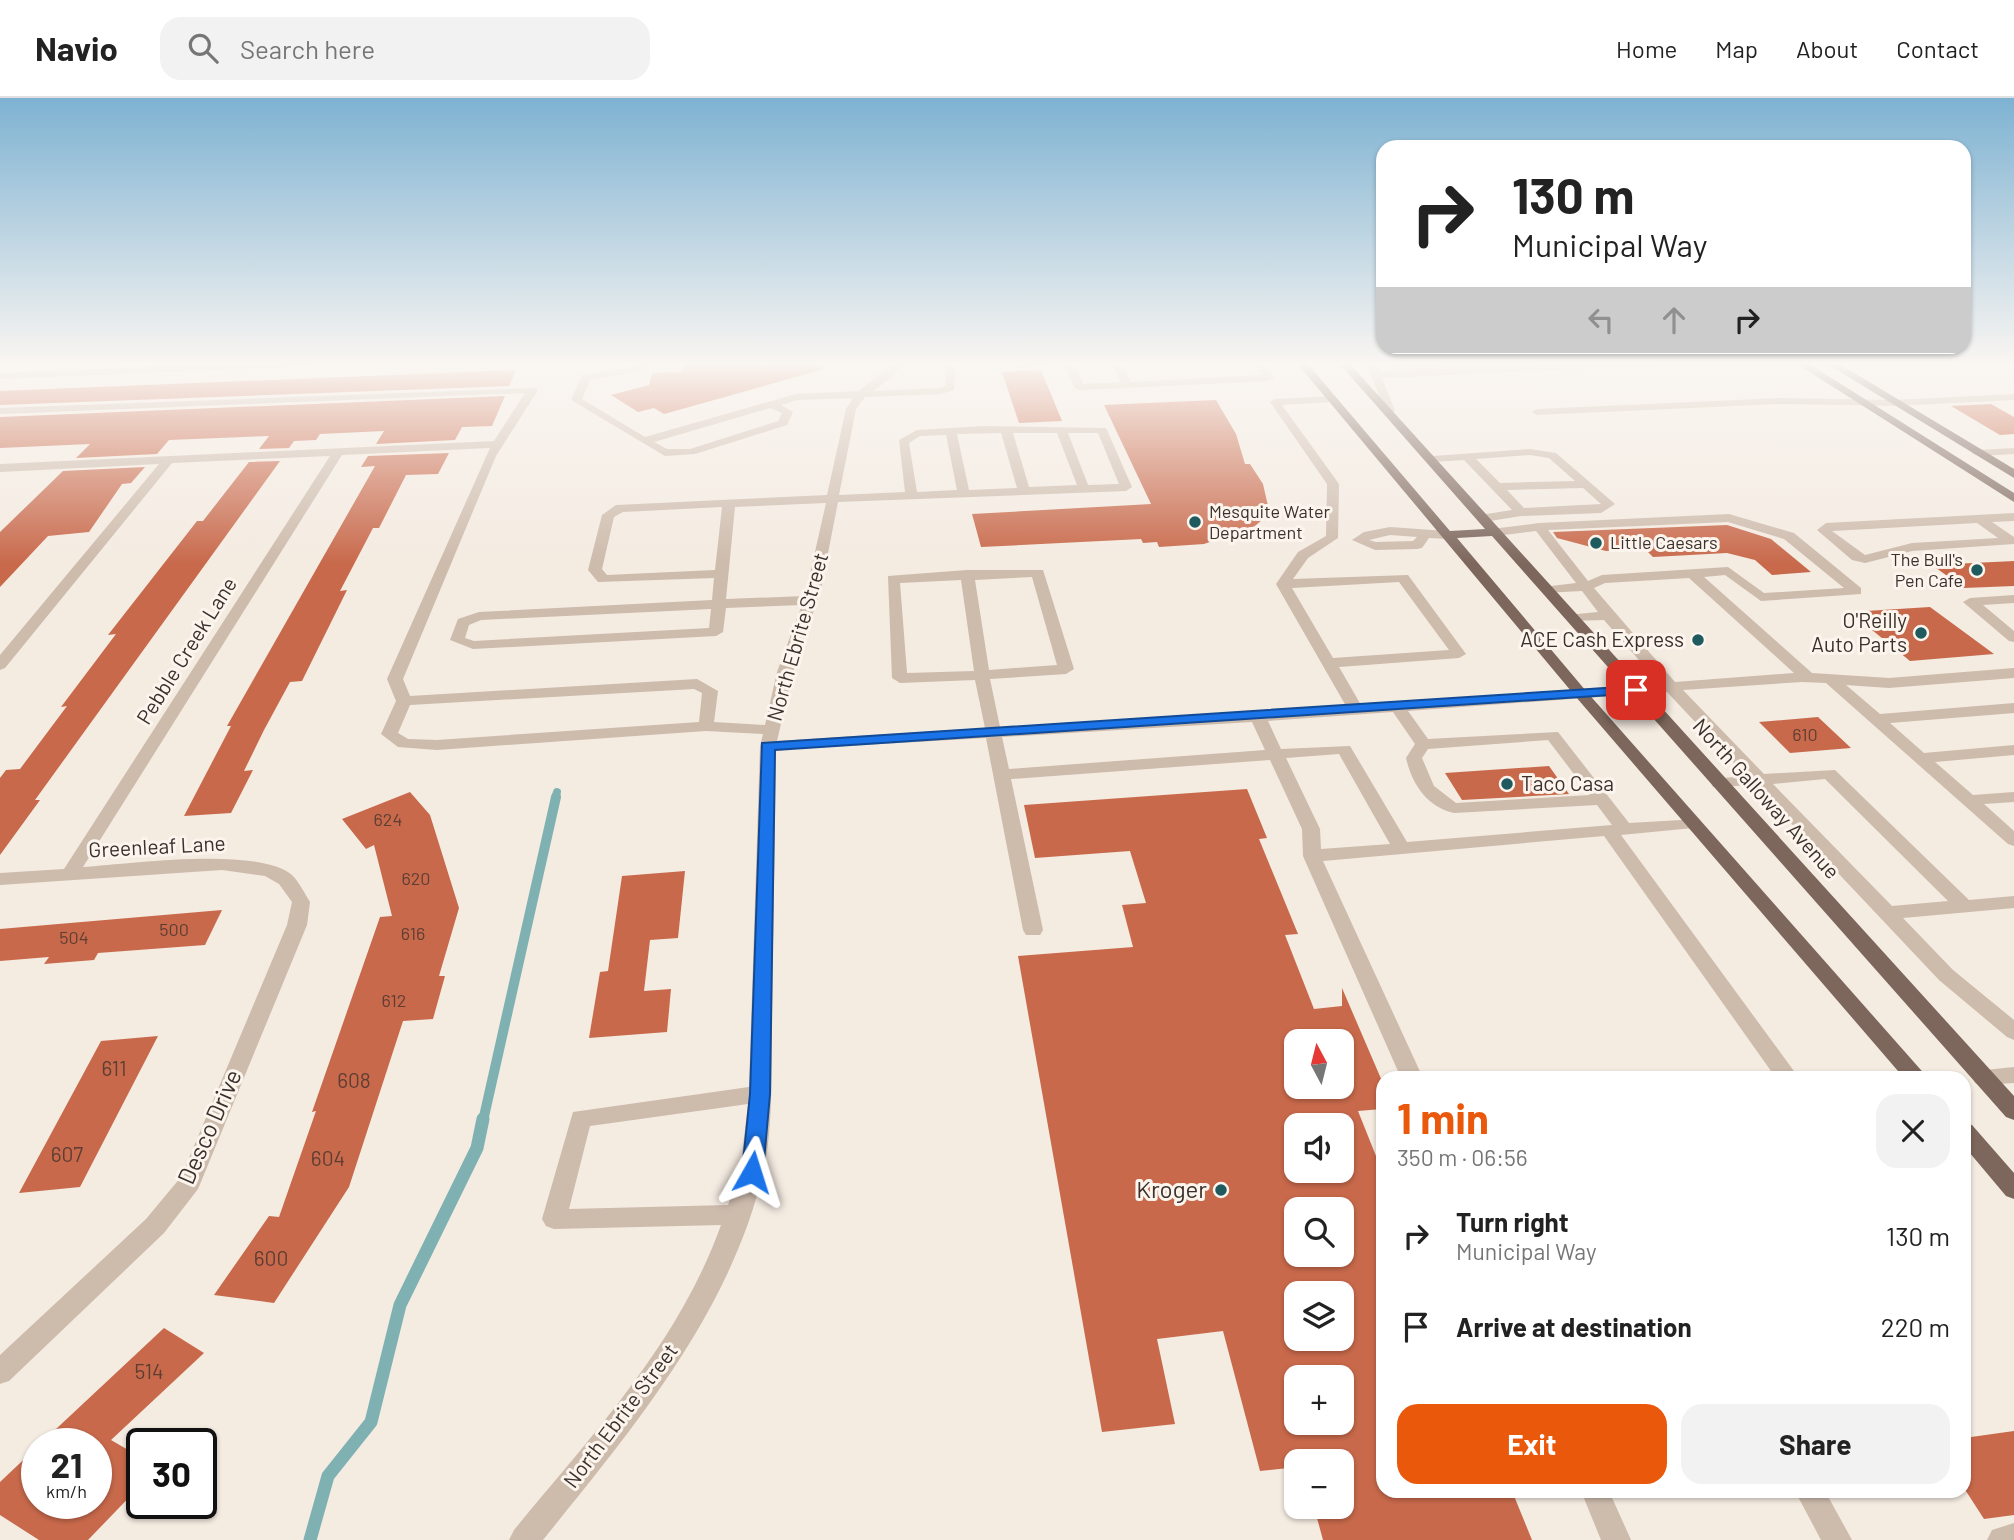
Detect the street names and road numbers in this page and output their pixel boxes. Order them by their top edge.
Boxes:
street label: North Ebrite Street [761,550,833,724]
street label: Pebble Creek Lane [130,572,241,728]
street label: North Galloway Avenue [1689,713,1846,883]
street label: Greenleaf Lane [88,829,226,862]
street label: Desco Drive [170,1064,247,1188]
street label: North Ebrite Street [557,1338,682,1492]

